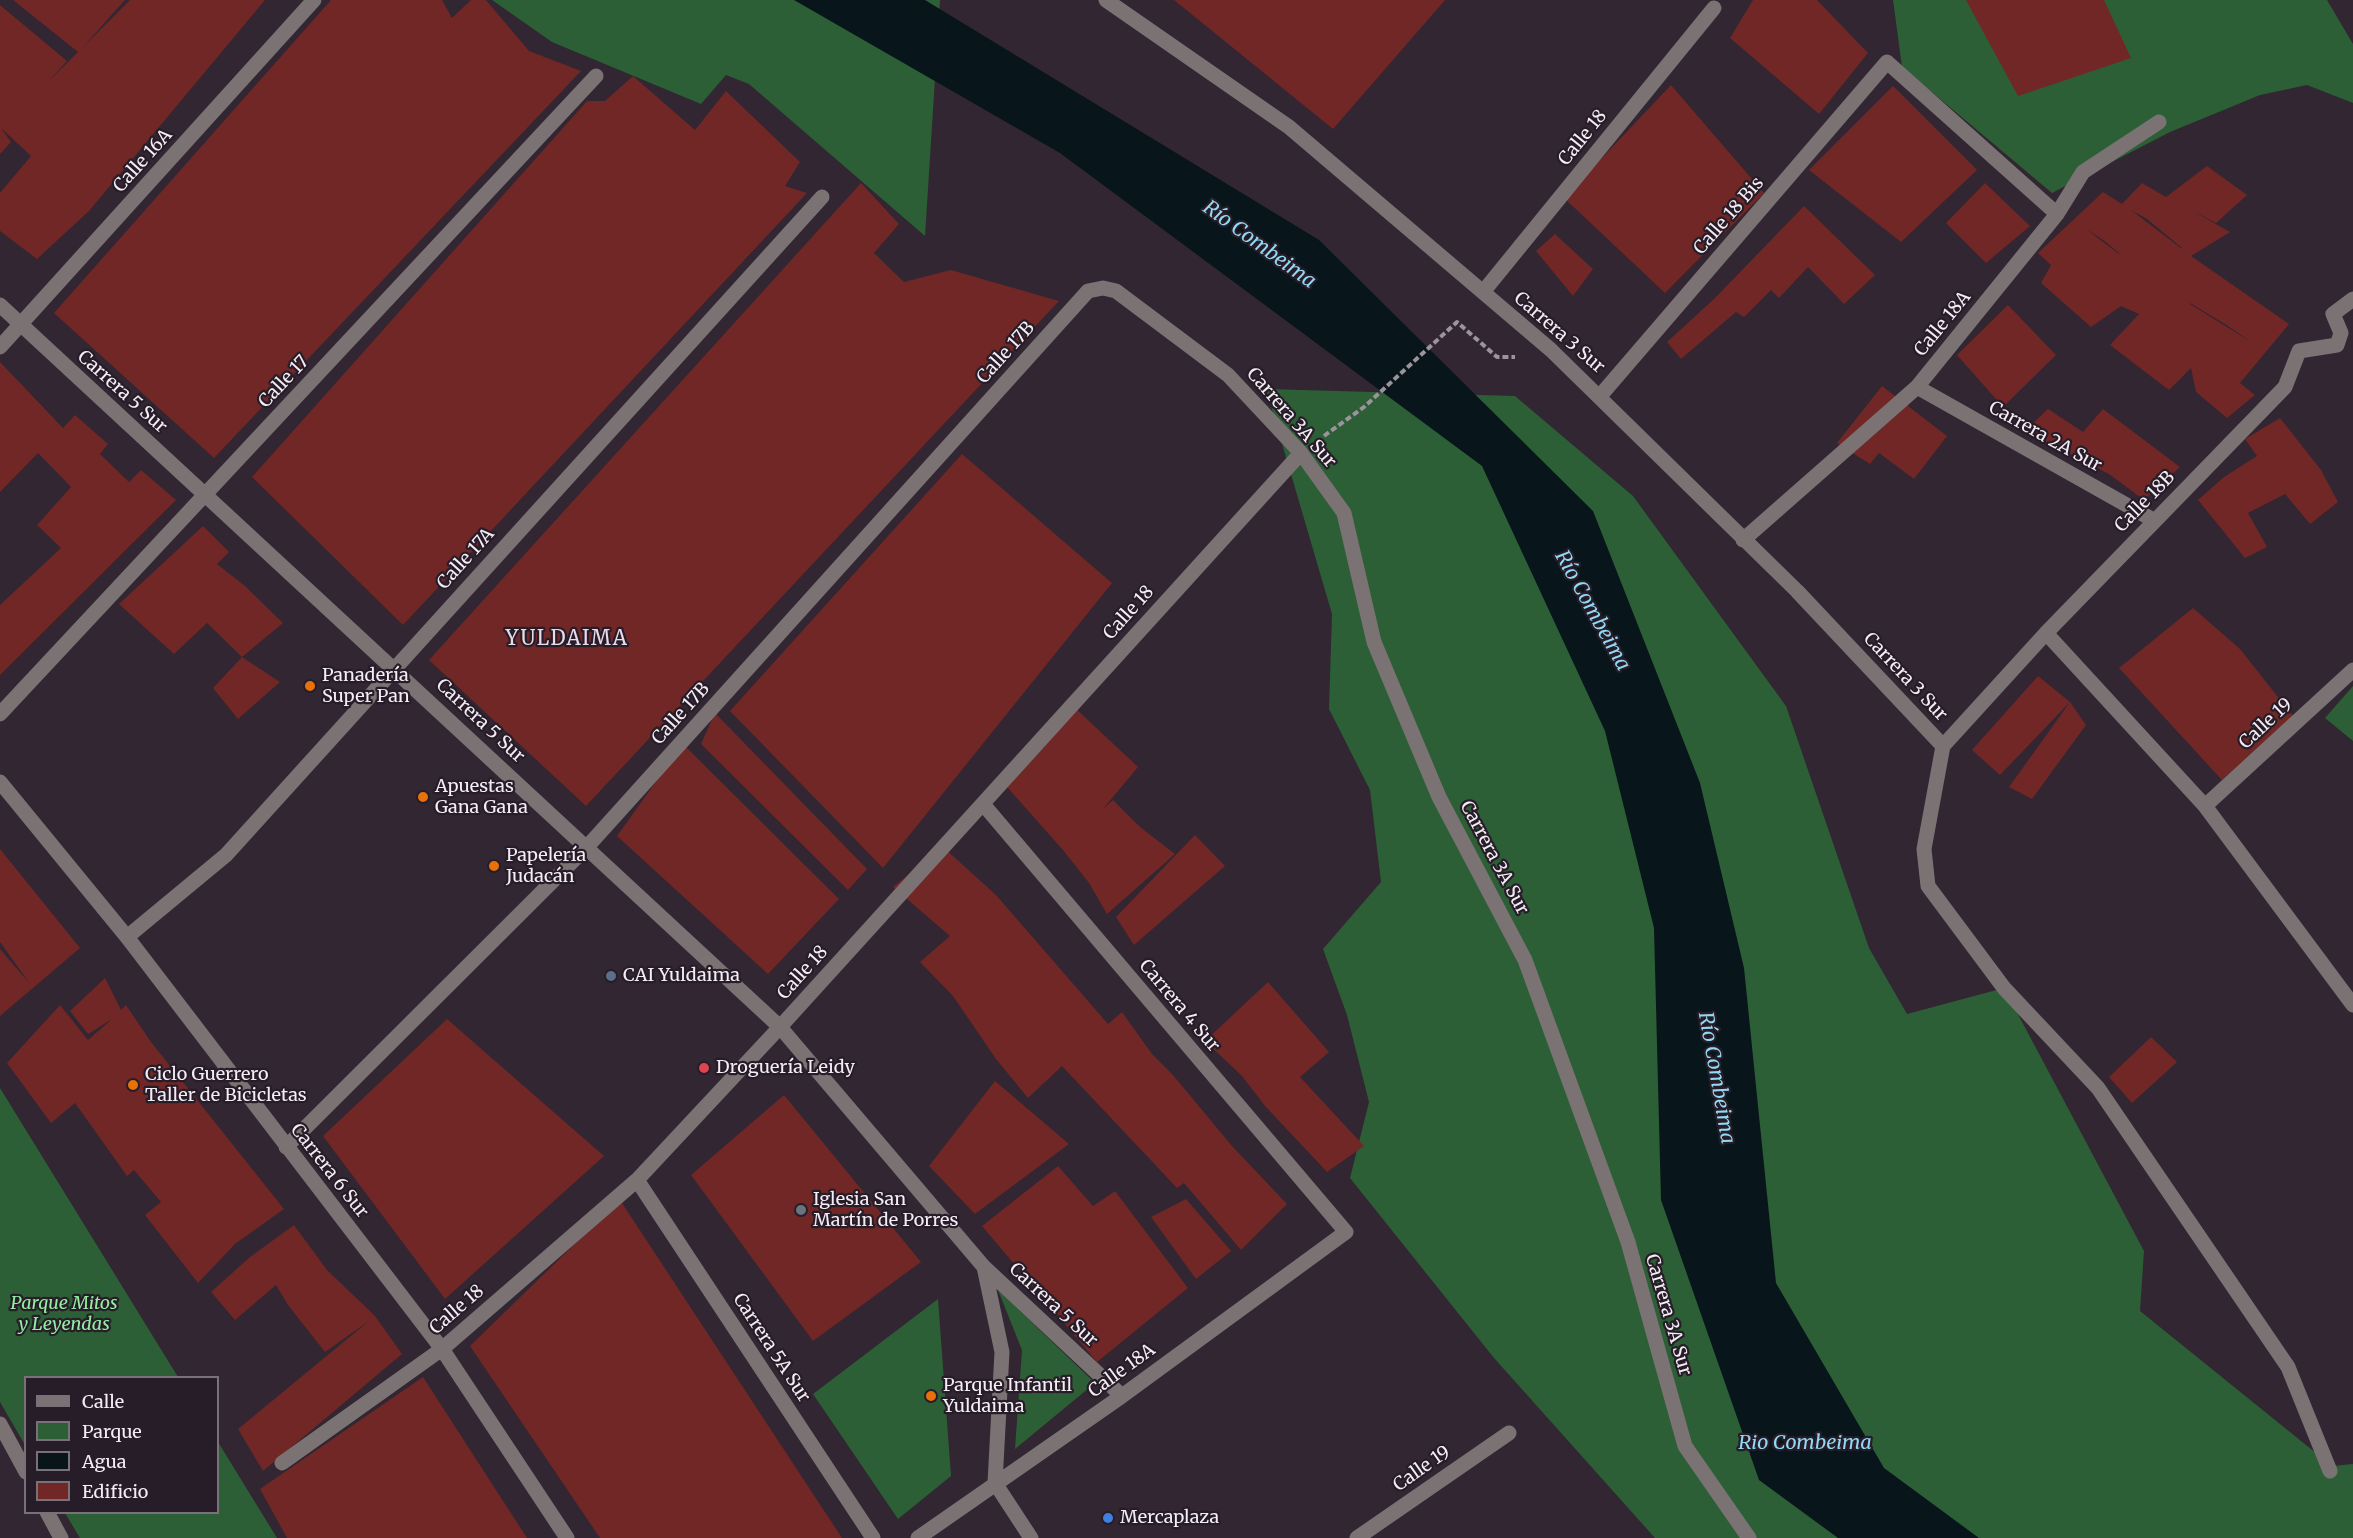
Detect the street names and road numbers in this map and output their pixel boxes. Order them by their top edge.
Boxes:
street label: Calle 18 [1554,106,1612,170]
street label: Calle 16A [109,125,177,197]
street label: Calle 18 Bis [1689,173,1769,259]
street label: Calle 18A [1910,287,1976,361]
street label: Carrera 3 Sur [1509,288,1609,378]
street label: Calle 17B [973,318,1039,388]
street label: Carrera 5 Sur [73,346,171,438]
street label: Calle 17 [254,351,314,413]
street label: Carrera 3A Sur [1242,364,1340,472]
street label: Carrera 2A Sur [1985,397,2105,477]
street label: Calle 18B [2111,467,2179,537]
street label: Calle 17A [433,524,499,594]
street label: Calle 18 [1099,582,1159,644]
street label: Carrera 3 Sur [1859,628,1951,726]
street label: Carrera 5 Sur [431,675,529,767]
street label: Calle 17B [648,679,714,749]
street label: Calle 19 [2235,694,2297,754]
street label: Carrera 3A Sur [1455,798,1533,918]
street label: Calle 18 [773,942,833,1004]
street label: Carrera 4 Sur [1134,956,1224,1056]
street label: Carrera 6 Sur [286,1120,372,1222]
street label: Carrera 3A Sur [1640,1252,1696,1378]
street label: Carrera 5 Sur [1004,1259,1102,1351]
street label: Calle 18 [425,1281,489,1339]
street label: Carrera 5A Sur [728,1290,814,1406]
street label: Calle 18A [1084,1339,1160,1403]
street label: Calle 19 [1389,1442,1455,1496]

